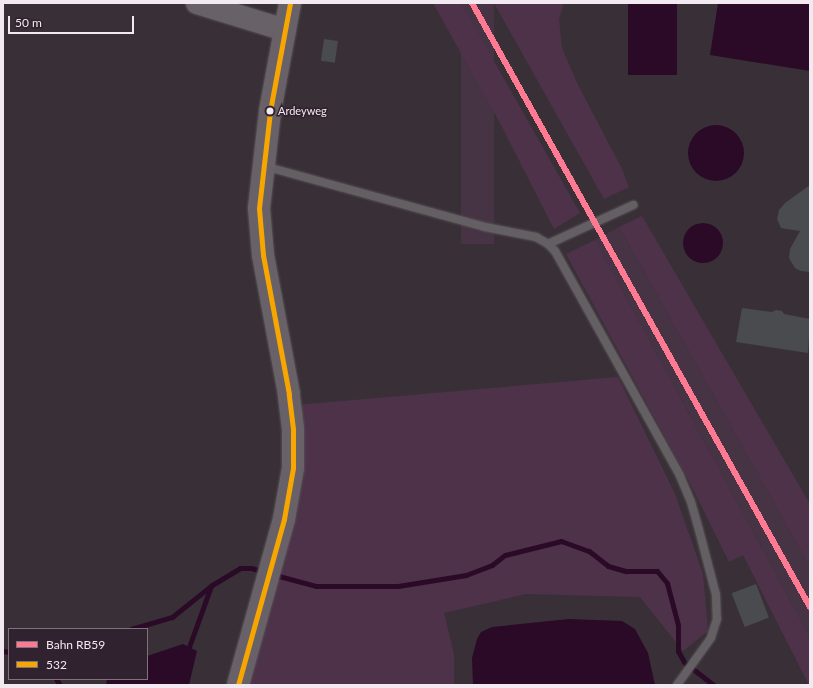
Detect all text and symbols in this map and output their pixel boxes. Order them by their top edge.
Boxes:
scale bar [10,8,136,34]
text: 50 m [15,15,42,30]
place label: Ardeyweg [278,104,327,118]
marker: Ardeyweg [265,106,275,116]
legend [8,628,148,680]
text: Bahn RB59 [46,637,105,652]
text: 532 [46,657,67,672]

